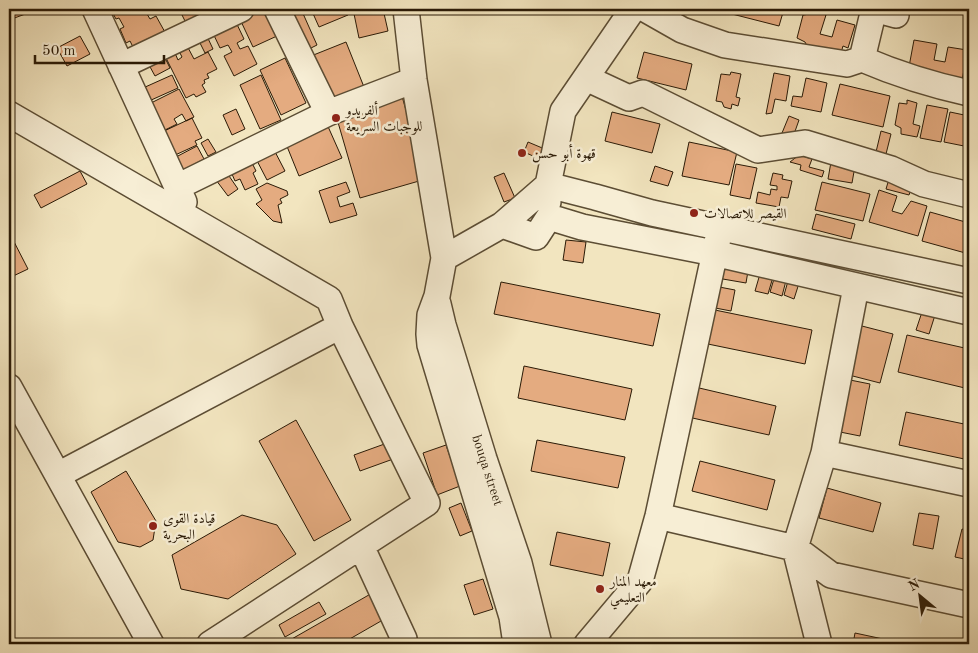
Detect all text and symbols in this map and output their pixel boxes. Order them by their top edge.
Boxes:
scale bar [35,32,164,64]
text: 50 m [42,44,76,59]
place label: ألفريدو للوجبات السريعة [344,100,423,136]
marker: ألفريدو للوجبات السريعة [330,112,342,124]
place label: قهوة أبو حسن [532,143,596,163]
marker: قهوة أبو حسن [516,147,528,159]
marker: القيصر للاتصالات [688,207,700,219]
place label: القيصر للاتصالات [704,207,786,223]
street label: bouqa street [469,433,505,508]
place label: قيادة القوى البحرية [163,512,215,543]
marker: قيادة القوى البحرية [147,520,159,532]
north arrow [896,570,946,620]
place label: معهد المنار التعليمي [608,575,657,610]
text: N [906,577,923,594]
marker: معهد المنار التعليمي [594,583,606,595]

